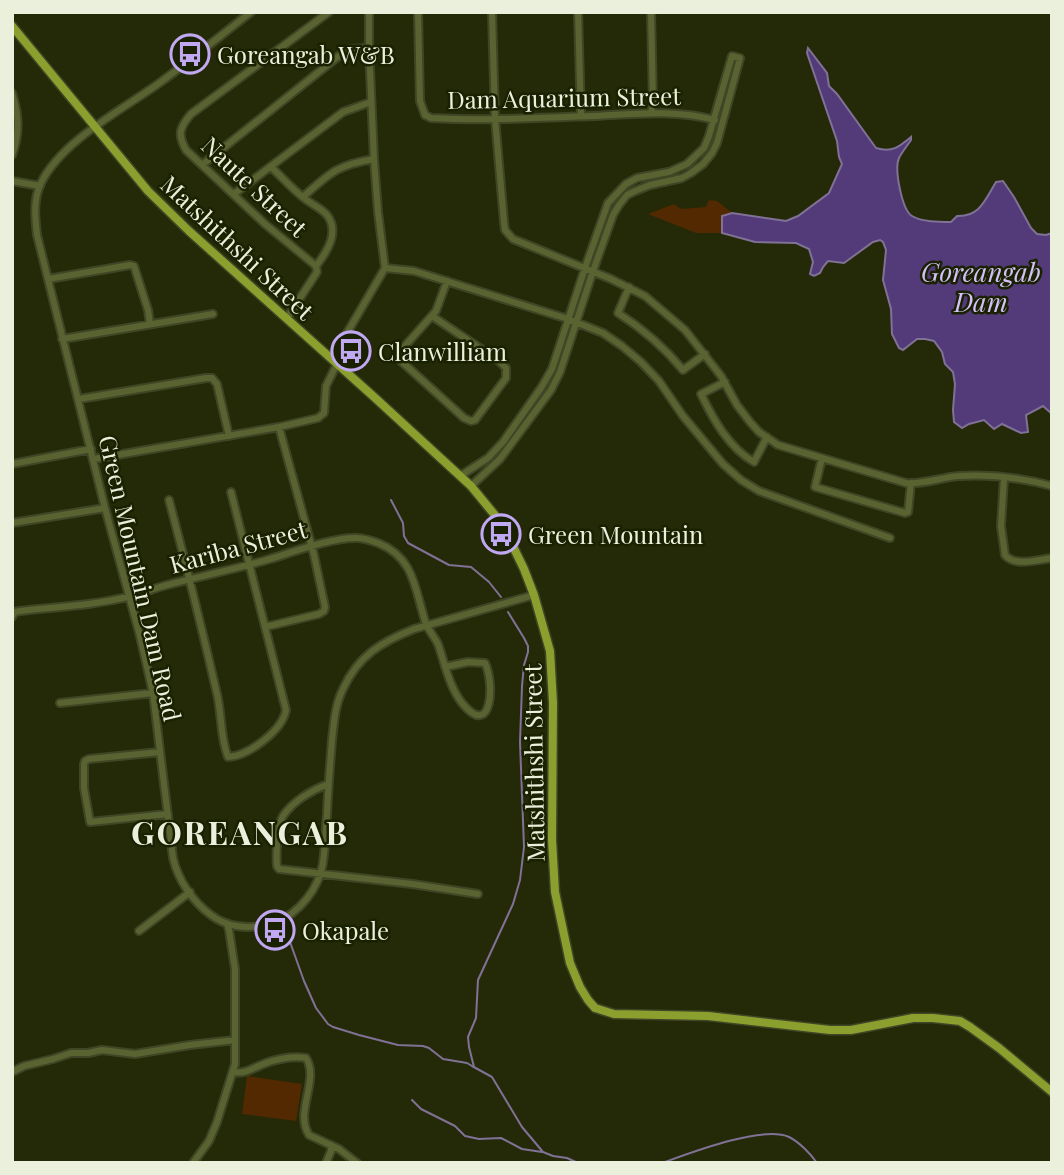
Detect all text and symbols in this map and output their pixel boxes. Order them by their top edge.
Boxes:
bus stop icon: Goreangab W&B [169,33,211,75]
place label: Goreangab W&B [217,38,395,70]
street label: Dam Aquarium Street [447,79,682,115]
street label: Naute Street [195,129,315,244]
street label: Matshithshi Street [155,168,322,327]
water label: Goreangab Dam [921,254,1041,319]
bus stop icon: Clanwilliam [330,330,372,372]
place label: Clanwilliam [378,335,507,367]
street label: Green Mountain Dam Road [93,432,189,724]
street label: Kariba Street [166,512,311,580]
bus stop icon: Green Mountain [480,513,522,555]
place label: Green Mountain [528,518,703,550]
street label: Matshithshi Street [515,663,551,862]
district label: GOREANGAB [131,810,349,853]
bus stop icon: Okapale [254,909,296,951]
place label: Okapale [302,914,389,946]

